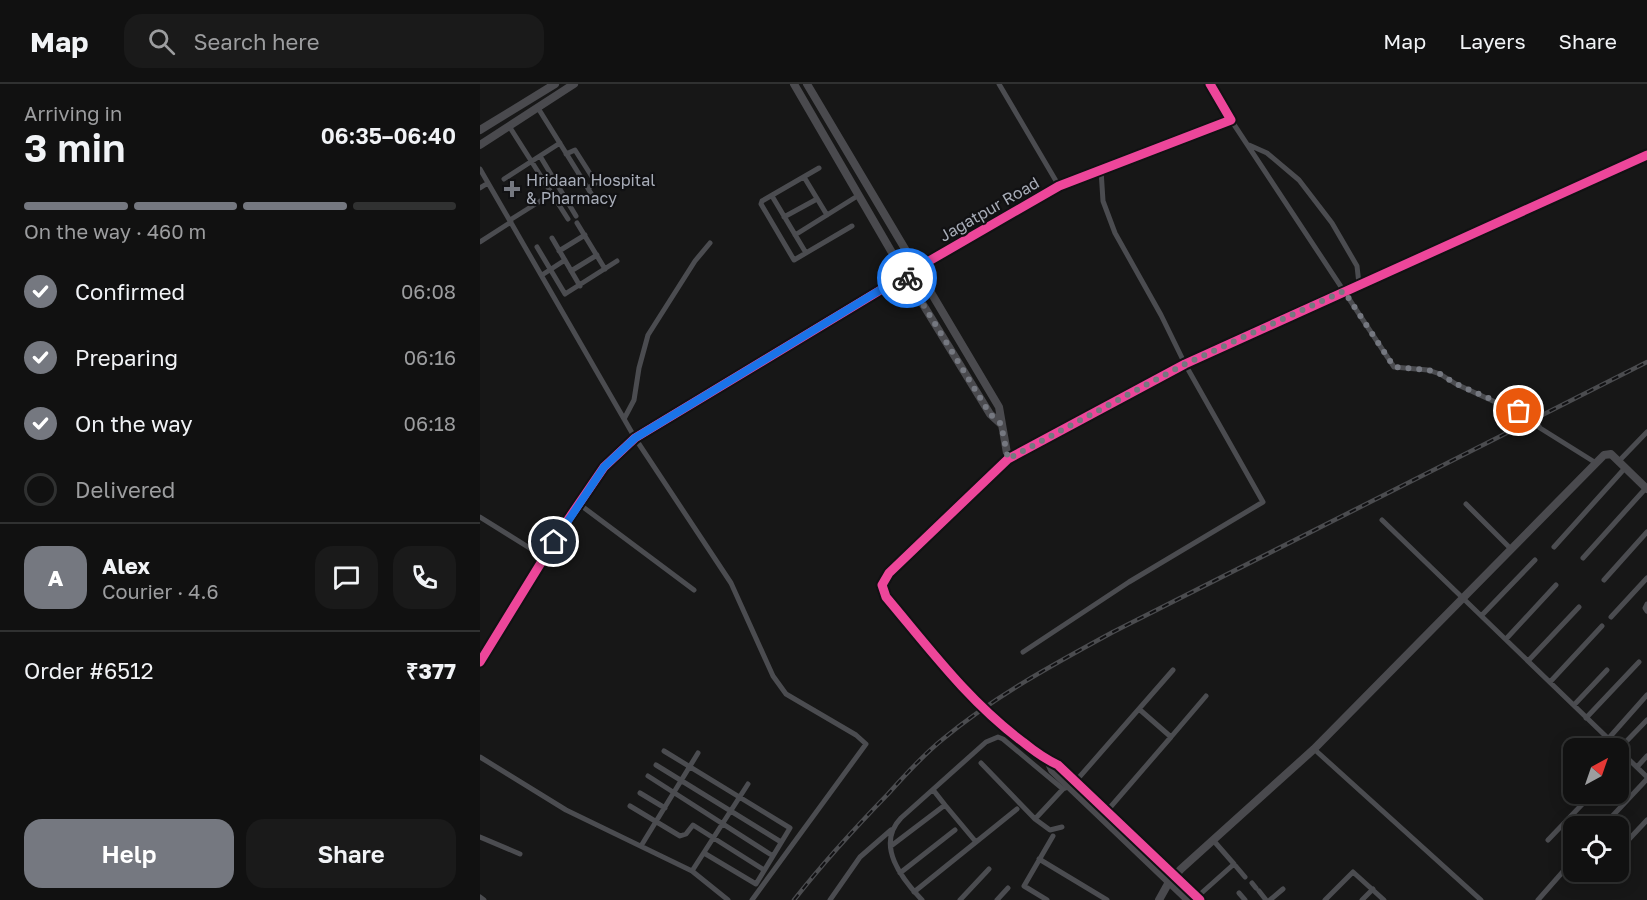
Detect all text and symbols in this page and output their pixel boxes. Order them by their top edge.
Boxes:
search box [124,14,544,68]
text: Map [30,25,88,58]
icon: search [145,25,178,58]
text: Search here [193,28,319,55]
text: Map [1383,28,1426,54]
text: Layers [1459,28,1526,54]
text: Share [1559,28,1617,54]
text: Arriving in [24,101,122,125]
text: 06:35–06:40 [321,122,456,149]
text: 3 min [24,124,126,171]
place label: Hridaan Hospital & Pharmacy [526,170,655,208]
street label: Jagatpur Road [935,172,1043,246]
marker: Hridaan Hospital & Pharmacy [503,180,521,198]
text: On the way · 460 m [24,219,206,243]
courier [877,248,937,308]
icon: bike [891,262,924,295]
icon: check [24,275,57,308]
text: Confirmed [75,278,185,305]
text: 06:08 [401,279,456,303]
icon: check [24,341,57,374]
text: Preparing [75,344,178,371]
text: 06:16 [404,345,456,369]
pin [1493,385,1544,436]
icon: bag [1502,394,1535,427]
icon: check [24,407,57,440]
text: On the way [75,410,193,437]
text: 06:18 [404,411,456,435]
text: Delivered [75,476,175,503]
pin [528,516,579,567]
icon: home [537,525,570,558]
button: chat [315,546,378,609]
button: phone [393,546,456,609]
text: Alex [102,552,150,579]
text: A [48,564,63,591]
text: Courier · 4.6 [102,579,219,603]
text: Order #6512 [24,657,153,684]
text: ₹377 [406,657,456,684]
north arrow [1563,738,1629,804]
map controls [1563,738,1629,882]
button: locate [1563,816,1629,882]
button: Help [24,819,234,888]
button: Share [246,819,456,888]

